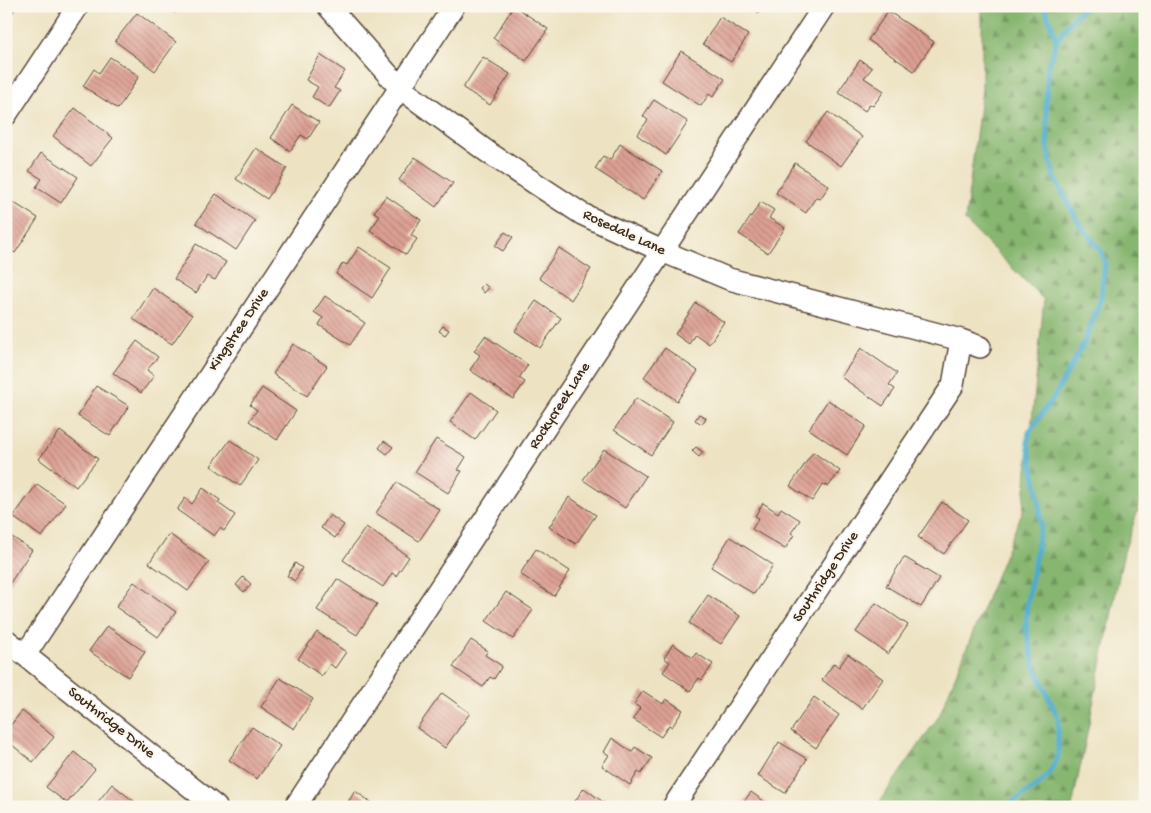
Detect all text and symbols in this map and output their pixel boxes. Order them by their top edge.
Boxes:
street label: Rosedale Lane [580,206,669,260]
street label: Kingstree Drive [205,285,273,375]
street label: Rockycreek Lane [525,359,595,453]
street label: Southridge Drive [789,528,863,626]
street label: Southridge Drive [64,683,158,763]

